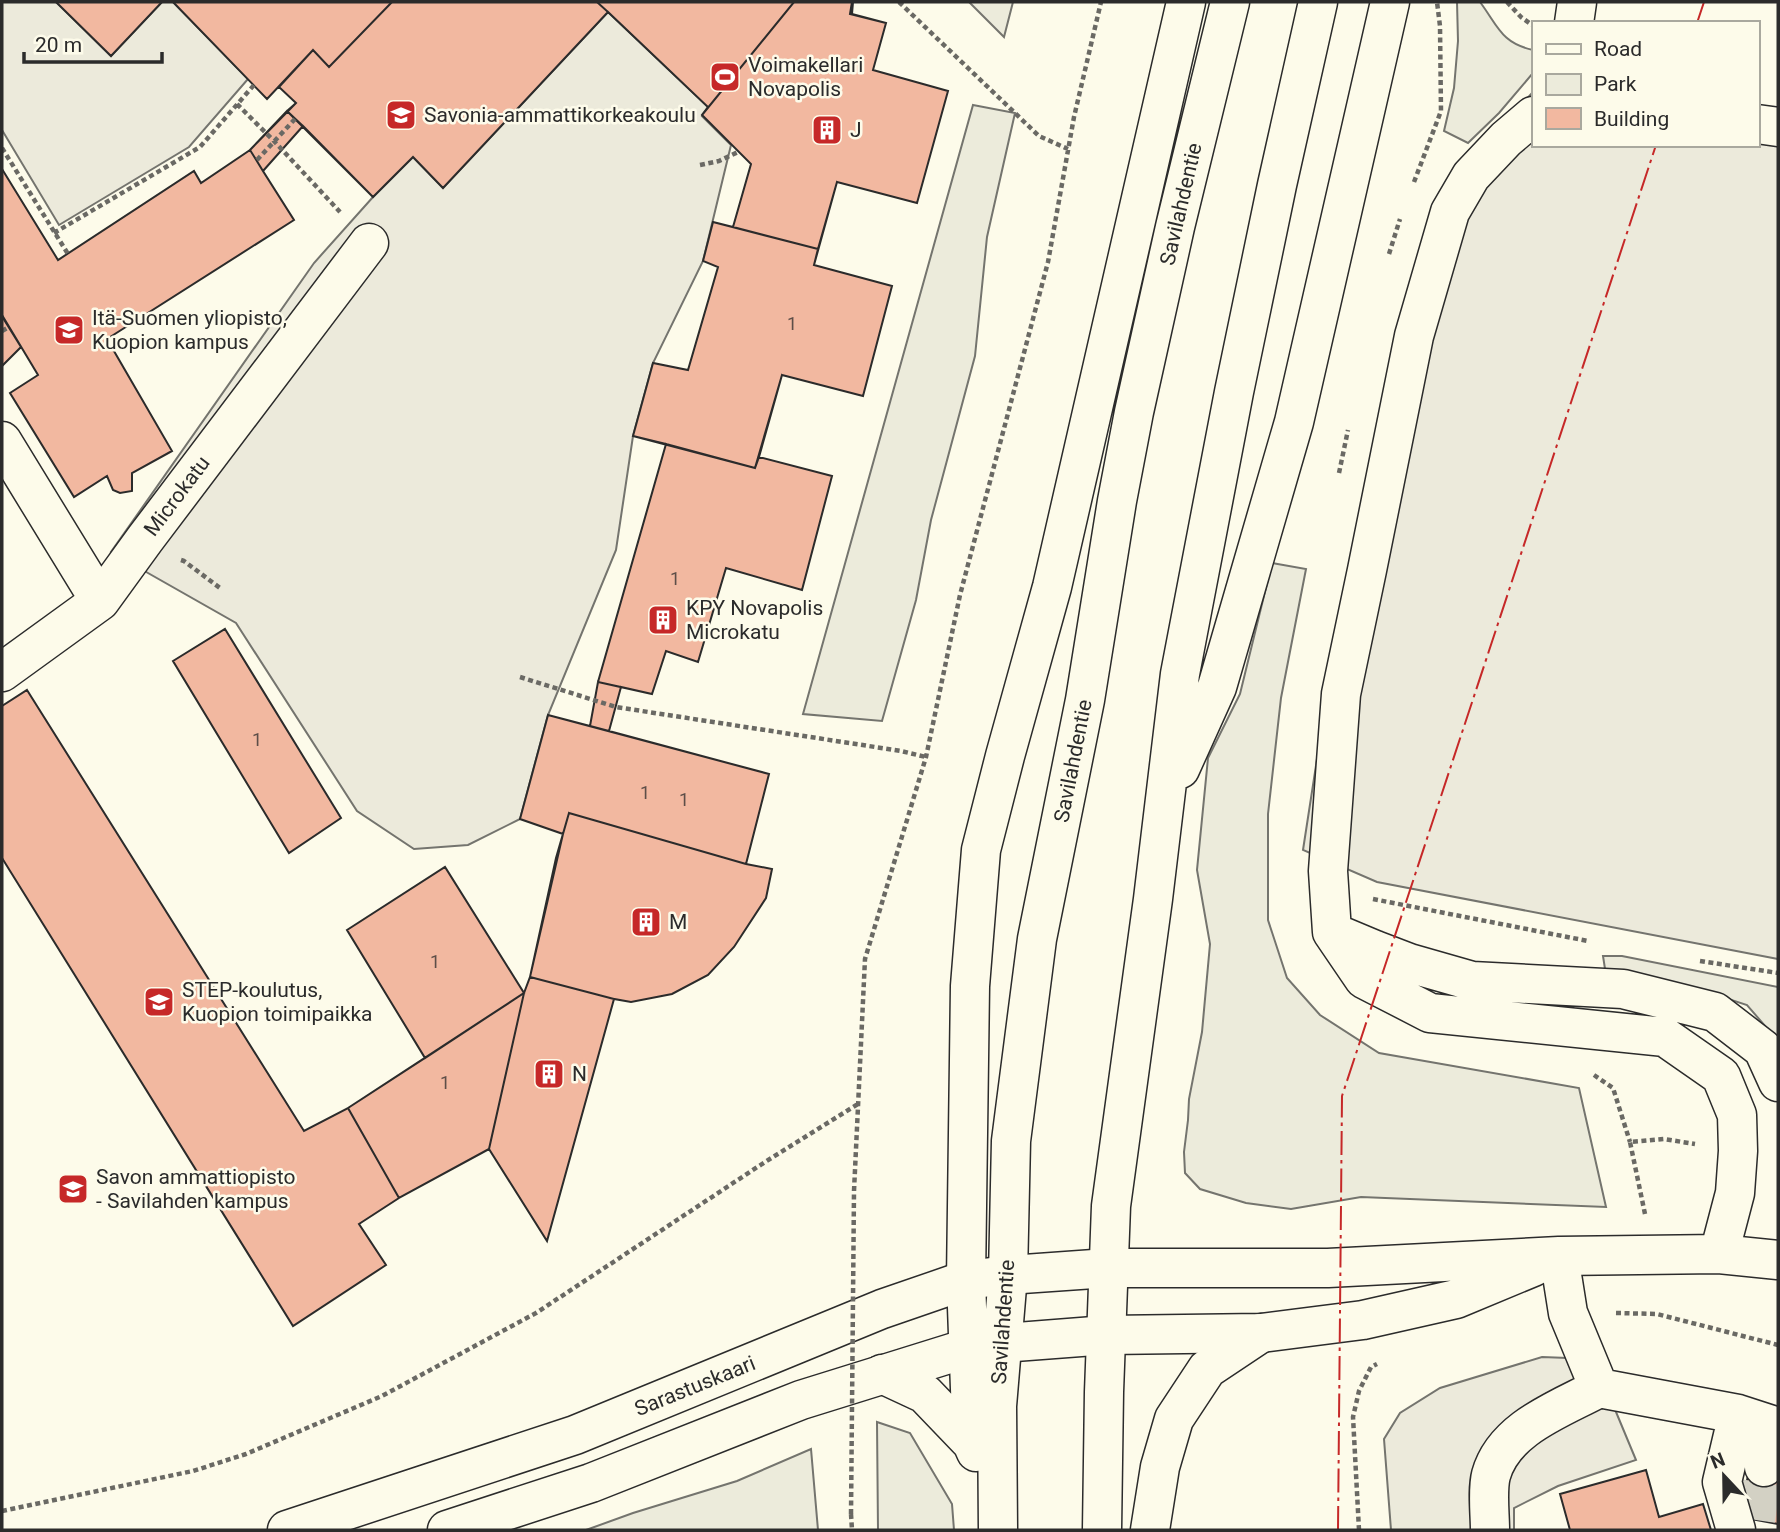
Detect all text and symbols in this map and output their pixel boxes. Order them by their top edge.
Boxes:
scale bar [24,21,163,65]
legend [1532,21,1759,147]
text: 20 m [35,33,82,57]
text: Road [1594,37,1642,61]
place label: Voimakellari Novapolis [748,53,863,101]
sports icon: Voimakellari Novapolis [708,60,742,94]
text: Park [1594,72,1637,96]
school or university icon: Savonia-ammattikorkeakoulu [384,98,418,132]
place label: Savonia-ammattikorkeakoulu [424,103,696,127]
text: Building [1594,107,1669,131]
building icon: J [810,113,844,147]
place label: J [850,118,862,142]
street label: Savilahdentie [1155,140,1207,268]
place label: Itä-Suomen yliopisto, Kuopion kampus [92,306,287,354]
school or university icon: Itä-Suomen yliopisto, Kuopion kampus [52,313,86,347]
house number: 1 [787,313,797,334]
street label: Microkatu [139,451,215,541]
house number: 1 [670,568,680,589]
place label: KPY Novapolis Microkatu [686,596,823,644]
building icon: KPY Novapolis Microkatu [646,603,680,637]
street label: Savilahdentie [1049,697,1097,825]
house number: 1 [252,729,262,750]
house number: 1 [640,782,650,803]
house number: 1 [679,789,689,810]
building icon: M [629,905,663,939]
place label: M [669,910,687,934]
house number: 1 [430,951,440,972]
place label: STEP-koulutus, Kuopion toimipaikka [182,978,372,1026]
school or university icon: STEP-koulutus, Kuopion toimipaikka [142,985,176,1019]
building icon: N [532,1057,566,1091]
place label: N [572,1062,587,1086]
house number: 1 [440,1072,450,1093]
place label: Savon ammattiopisto - Savilahden kampus [96,1165,295,1213]
school or university icon: Savon ammattiopisto - Savilahden kampus [56,1172,90,1206]
street label: Savilahdentie [987,1259,1019,1385]
street label: Sarastuskaari [631,1351,759,1421]
north arrow [1689,1441,1759,1511]
text: N [1707,1448,1728,1474]

